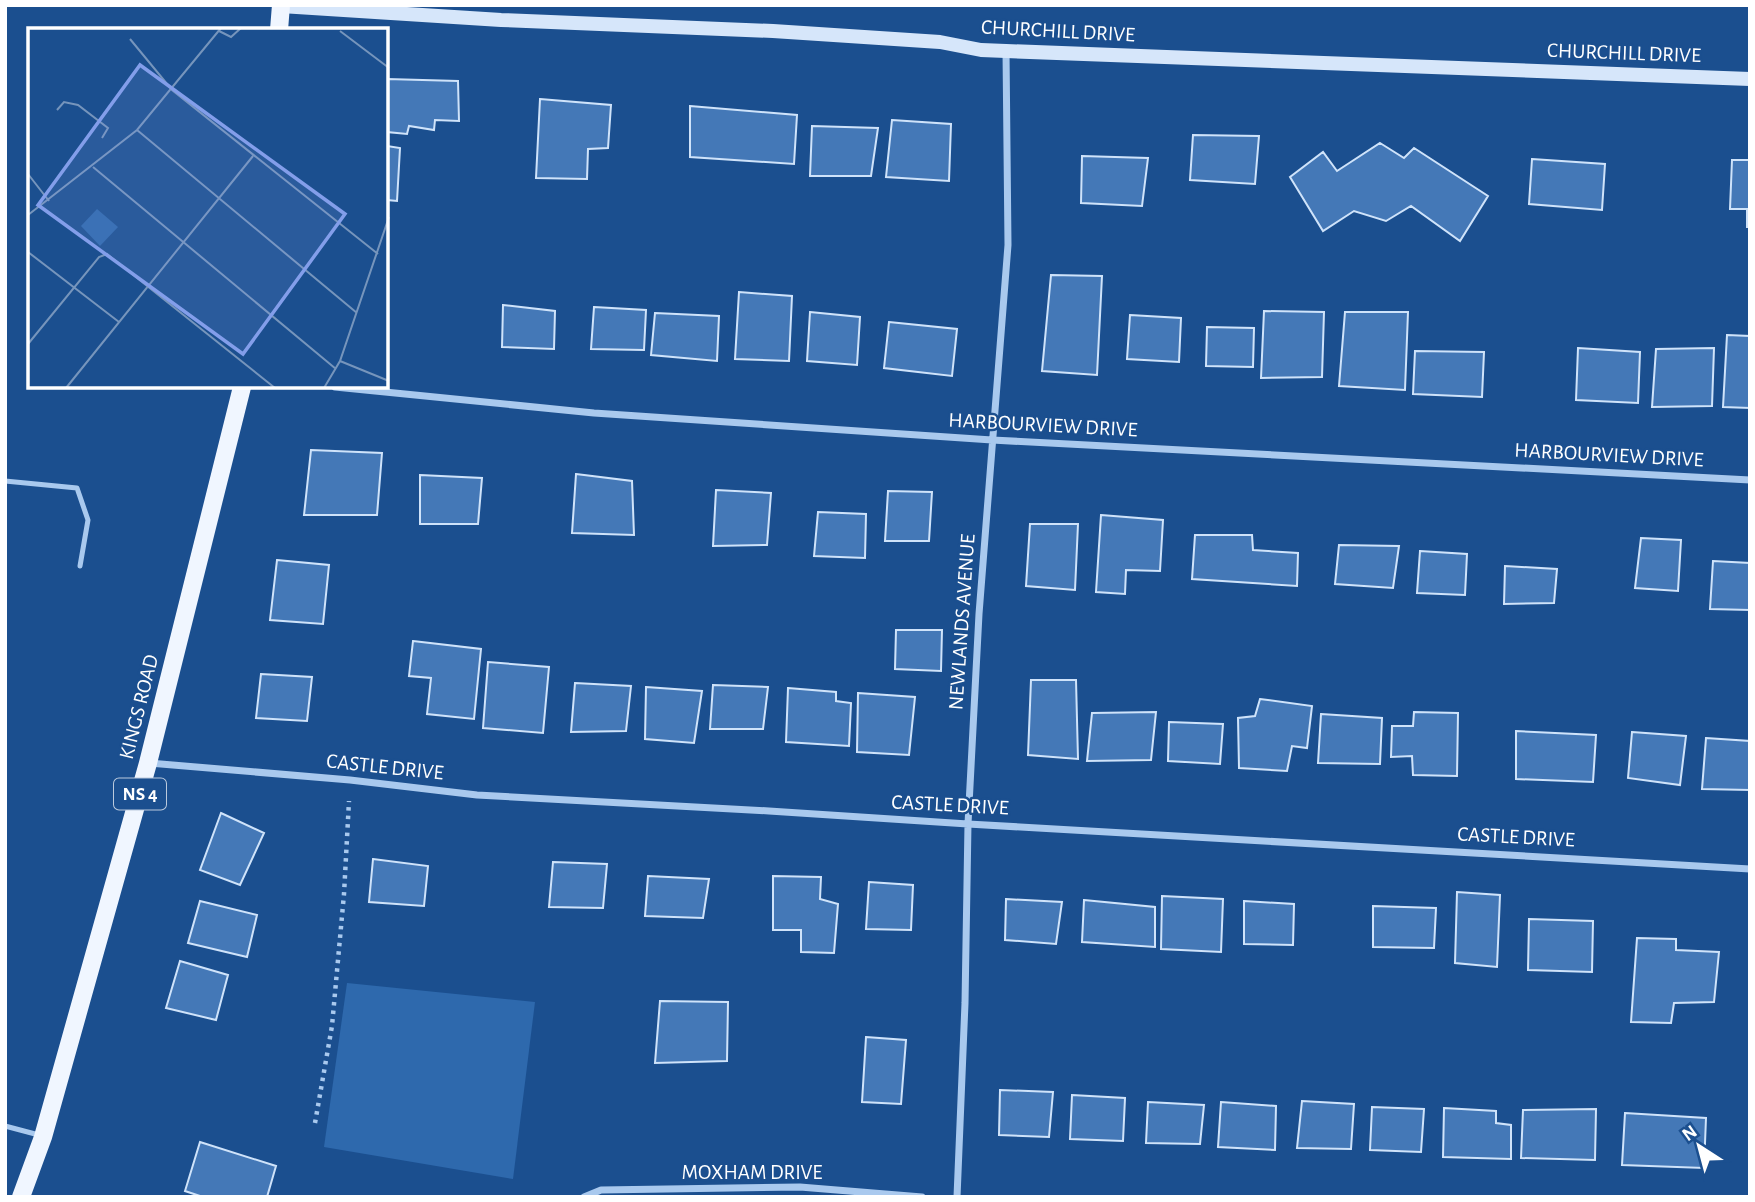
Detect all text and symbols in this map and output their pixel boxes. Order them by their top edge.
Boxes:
street label: CHURCHILL DRIVE [980,16,1136,46]
inset map [28,28,388,388]
street label: CHURCHILL DRIVE [1547,40,1701,66]
street label: HARBOURVIEW DRIVE [948,410,1138,440]
street label: HARBOURVIEW DRIVE [1514,440,1704,470]
street label: NEWLANDS AVENUE [945,533,979,711]
street label: KINGS ROAD [116,652,162,762]
street label: CASTLE DRIVE [325,750,445,784]
road number: NS 4 [114,778,166,810]
street label: CASTLE DRIVE [891,791,1009,819]
street label: CASTLE DRIVE [1457,823,1575,851]
north arrow [1664,1111,1734,1181]
text: N [1679,1122,1701,1145]
street label: MOXHAM DRIVE [682,1162,822,1183]

